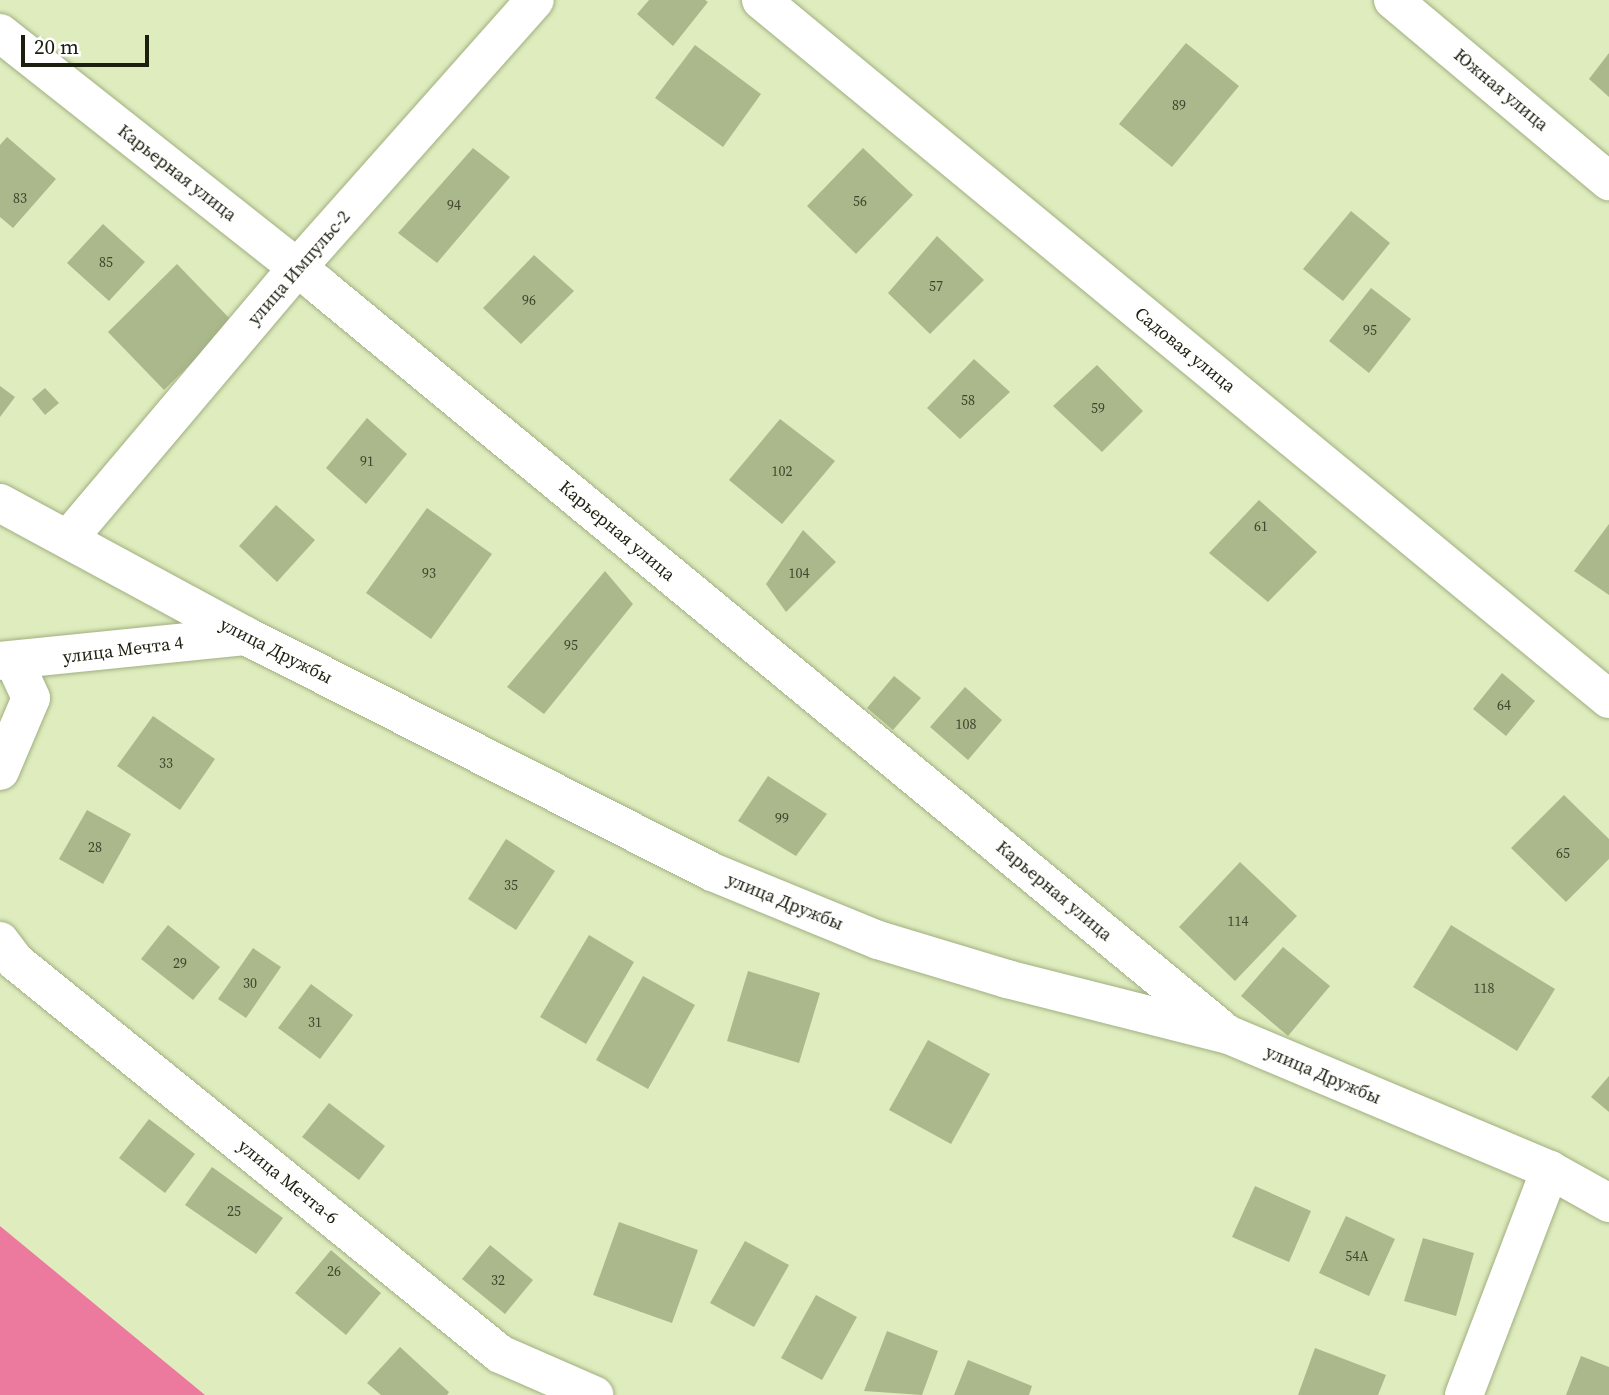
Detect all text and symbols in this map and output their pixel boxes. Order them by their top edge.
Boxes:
scale bar [24,21,152,65]
text: 20 m [34,32,79,61]
street label: Южная улица [1449,44,1553,136]
house number: 89 [1172,97,1186,113]
street label: Карьерная улица [113,120,241,226]
house number: 83 [13,190,27,206]
house number: 56 [853,193,867,209]
house number: 94 [447,197,461,213]
street label: улица Импульс-2 [243,206,355,330]
house number: 85 [99,254,113,270]
house number: 57 [929,278,943,294]
house number: 96 [522,292,536,308]
street label: Садовая улица [1130,303,1240,397]
house number: 95 [1363,322,1377,338]
house number: 58 [961,392,975,408]
house number: 59 [1091,400,1105,416]
house number: 91 [360,453,374,469]
house number: 102 [772,463,792,479]
street label: Карьерная улица [555,476,679,586]
house number: 61 [1254,518,1268,534]
house number: 93 [422,565,436,581]
house number: 104 [789,565,809,581]
street label: улица Дружбы [216,613,336,689]
street label: улица Мечта 4 [61,632,185,668]
house number: 95 [564,637,578,653]
house number: 64 [1497,697,1511,713]
house number: 108 [956,716,976,732]
house number: 33 [159,755,173,771]
house number: 99 [775,810,789,826]
street label: Карьерная улица [992,836,1116,946]
house number: 28 [88,839,102,855]
house number: 65 [1556,845,1570,861]
street label: улица Дружбы [724,869,846,935]
house number: 35 [504,877,518,893]
house number: 114 [1228,913,1248,929]
house number: 29 [173,955,187,971]
house number: 30 [243,975,257,991]
house number: 118 [1474,980,1494,996]
house number: 31 [308,1014,322,1030]
street label: улица Дружбы [1262,1041,1384,1109]
street label: улица Мечта-6 [234,1135,342,1229]
house number: 25 [227,1203,241,1219]
house number: 54А [1345,1248,1369,1264]
house number: 26 [327,1263,341,1279]
house number: 32 [491,1272,505,1288]

